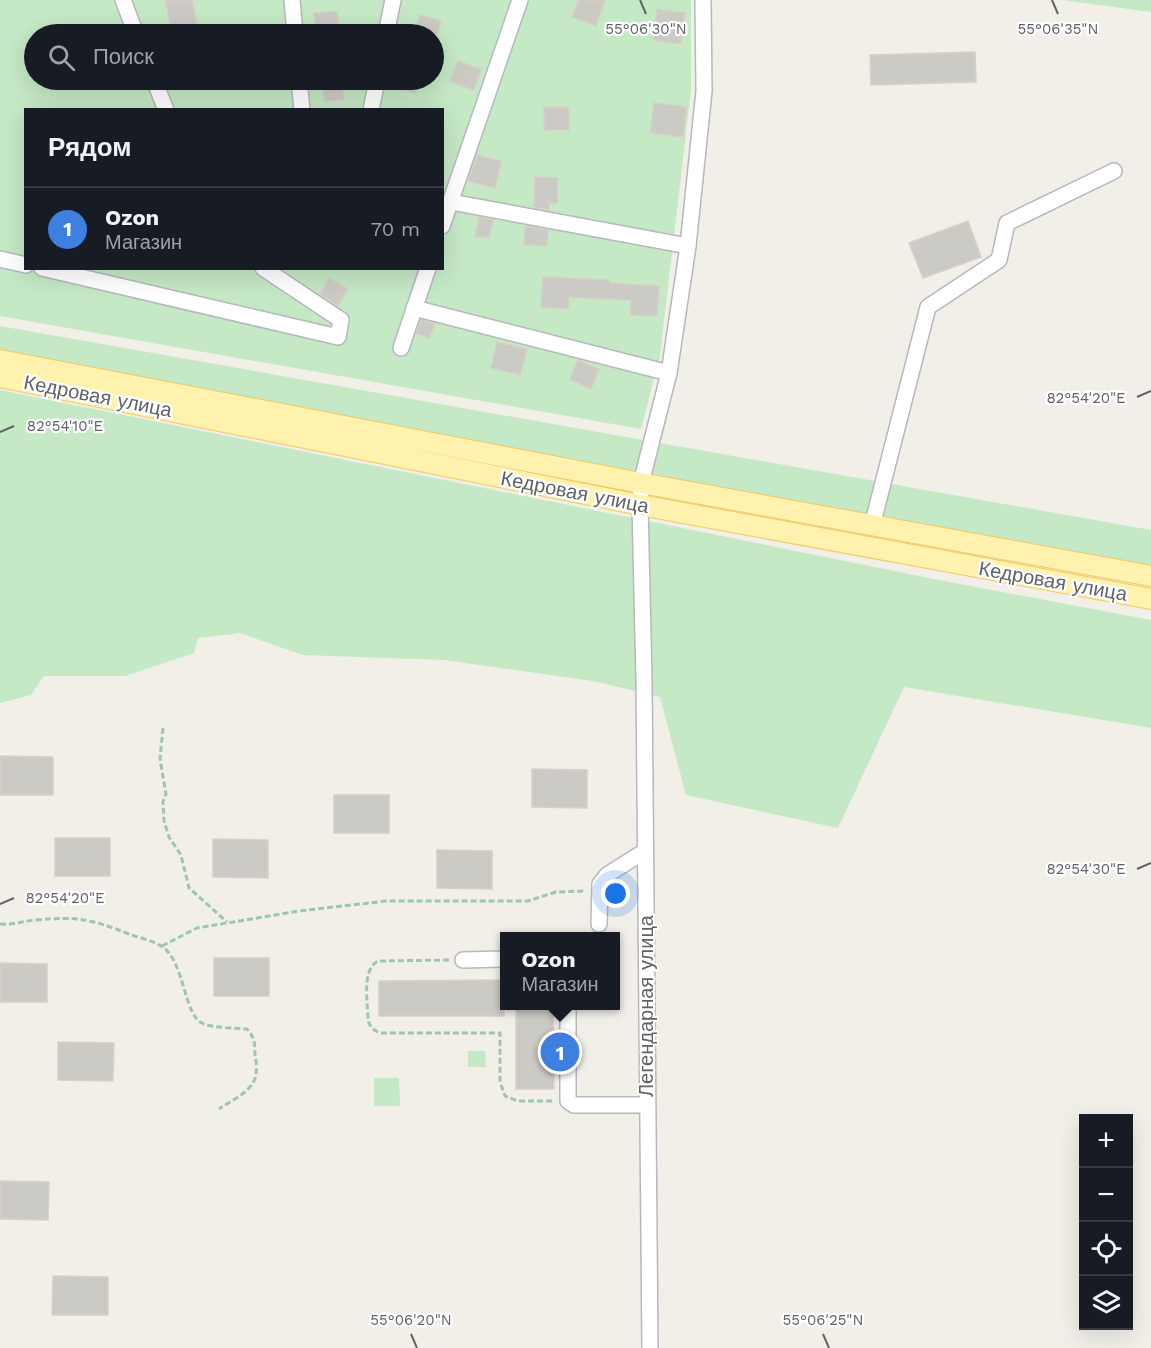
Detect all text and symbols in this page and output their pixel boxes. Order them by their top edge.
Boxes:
text: 55°06'30"N [605,20,687,38]
text: 55°06'35"N [1018,20,1098,38]
search box [24,24,444,90]
icon: search [45,41,78,74]
text: Поиск [93,44,154,69]
text: Рядом [48,132,131,162]
text: Ozon [105,205,159,230]
text: 1 [63,217,72,241]
text: 70 m [371,217,420,241]
text: Магазин [105,230,182,254]
street label: Кедровая улица [22,370,175,422]
text: 82°54'20"E [1046,389,1126,407]
text: 82°54'10"E [27,417,103,435]
street label: Кедровая улица [499,466,652,518]
street label: Кедровая улица [977,556,1130,606]
text: 82°54'30"E [1046,860,1126,878]
your location [601,879,630,908]
text: 82°54'20"E [25,889,105,907]
street label: Легендарная улица [634,914,658,1097]
popup [500,932,620,1010]
text: Ozon [521,947,576,972]
text: Магазин [521,972,599,996]
pin: 1 [540,1030,580,1074]
map controls [1079,1114,1133,1330]
button: + [1079,1114,1133,1168]
button: − [1079,1168,1133,1222]
button: locate [1079,1222,1133,1276]
button: layers [1079,1276,1133,1330]
text: 55°06'20"N [370,1311,452,1329]
text: 55°06'25"N [783,1311,863,1329]

